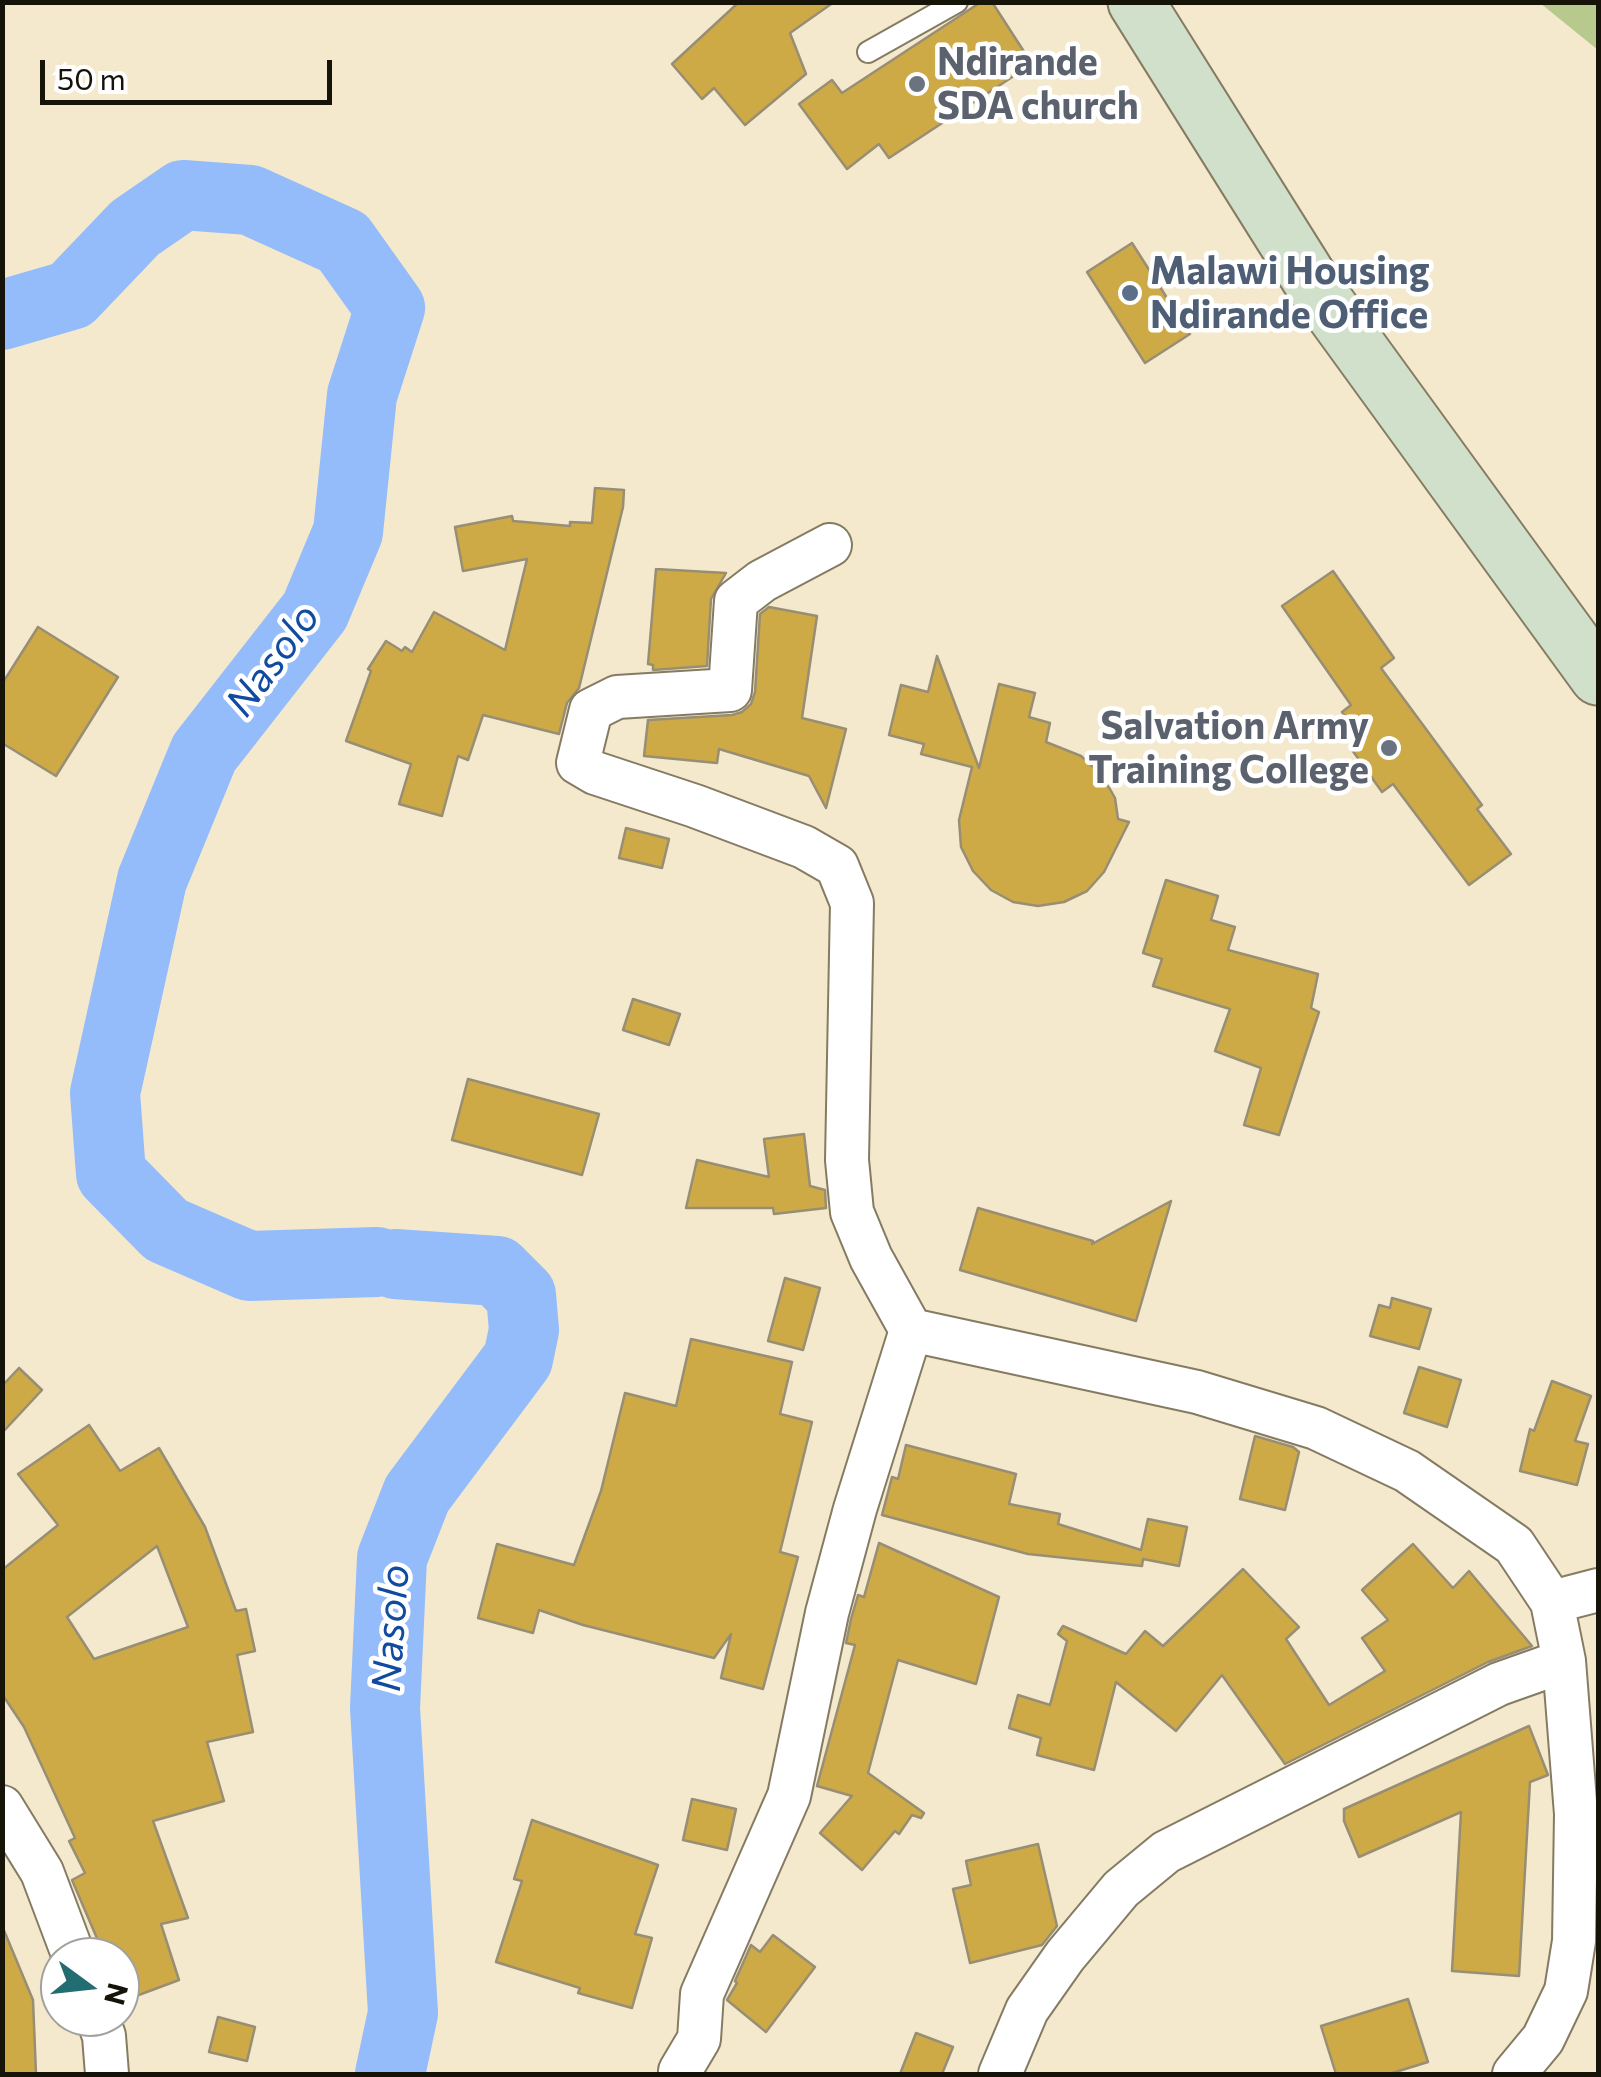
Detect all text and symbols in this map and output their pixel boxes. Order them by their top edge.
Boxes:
place label: Ndirande SDA church [937,39,1139,128]
scale bar [45,40,338,102]
text: 50 m [57,59,126,96]
marker: Ndirande SDA church [906,73,928,95]
place label: Malawi Housing Ndirande Office [1150,248,1430,338]
marker: Malawi Housing Ndirande Office [1119,282,1141,304]
water label: Nasolo [216,594,330,726]
place label: Salvation Army Training College [1088,703,1369,792]
marker: Salvation Army Training College [1378,737,1400,759]
water label: Nasolo [363,1563,419,1693]
north arrow [40,1937,140,2037]
text: N [98,1980,136,2009]

